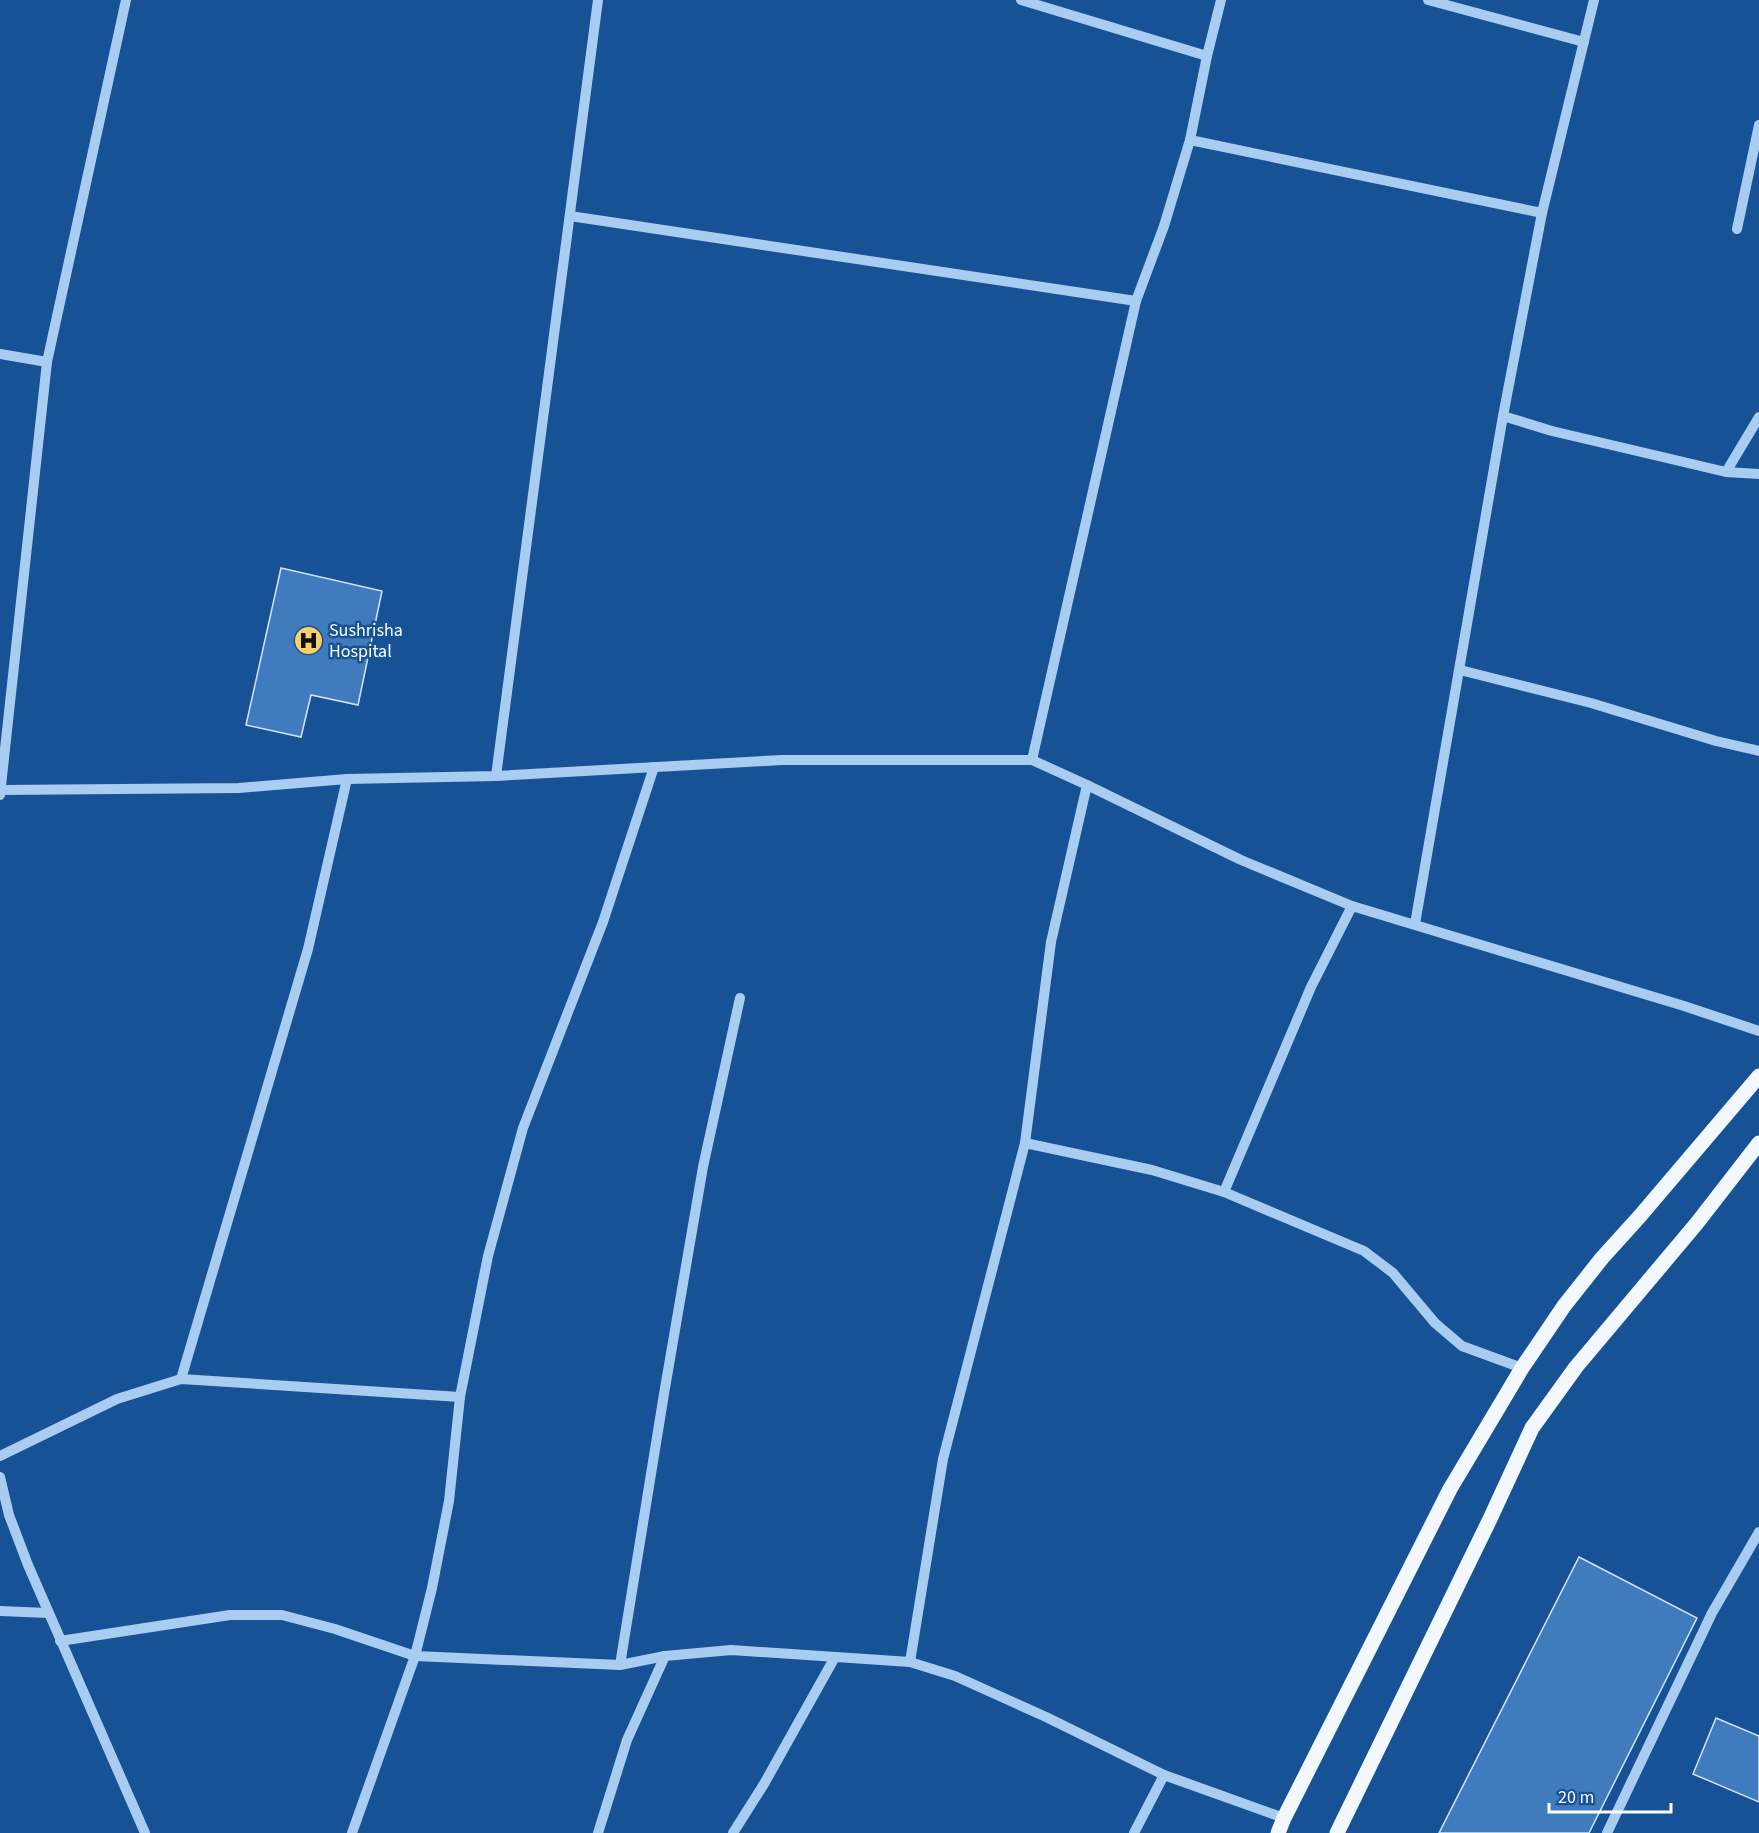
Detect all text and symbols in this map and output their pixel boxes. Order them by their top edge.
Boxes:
place label: Sushrisha Hospital [329,618,403,664]
hospital icon: Sushrisha Hospital [292,624,324,656]
scale bar [1549,1776,1670,1814]
text: 20 m [1558,1785,1594,1810]

